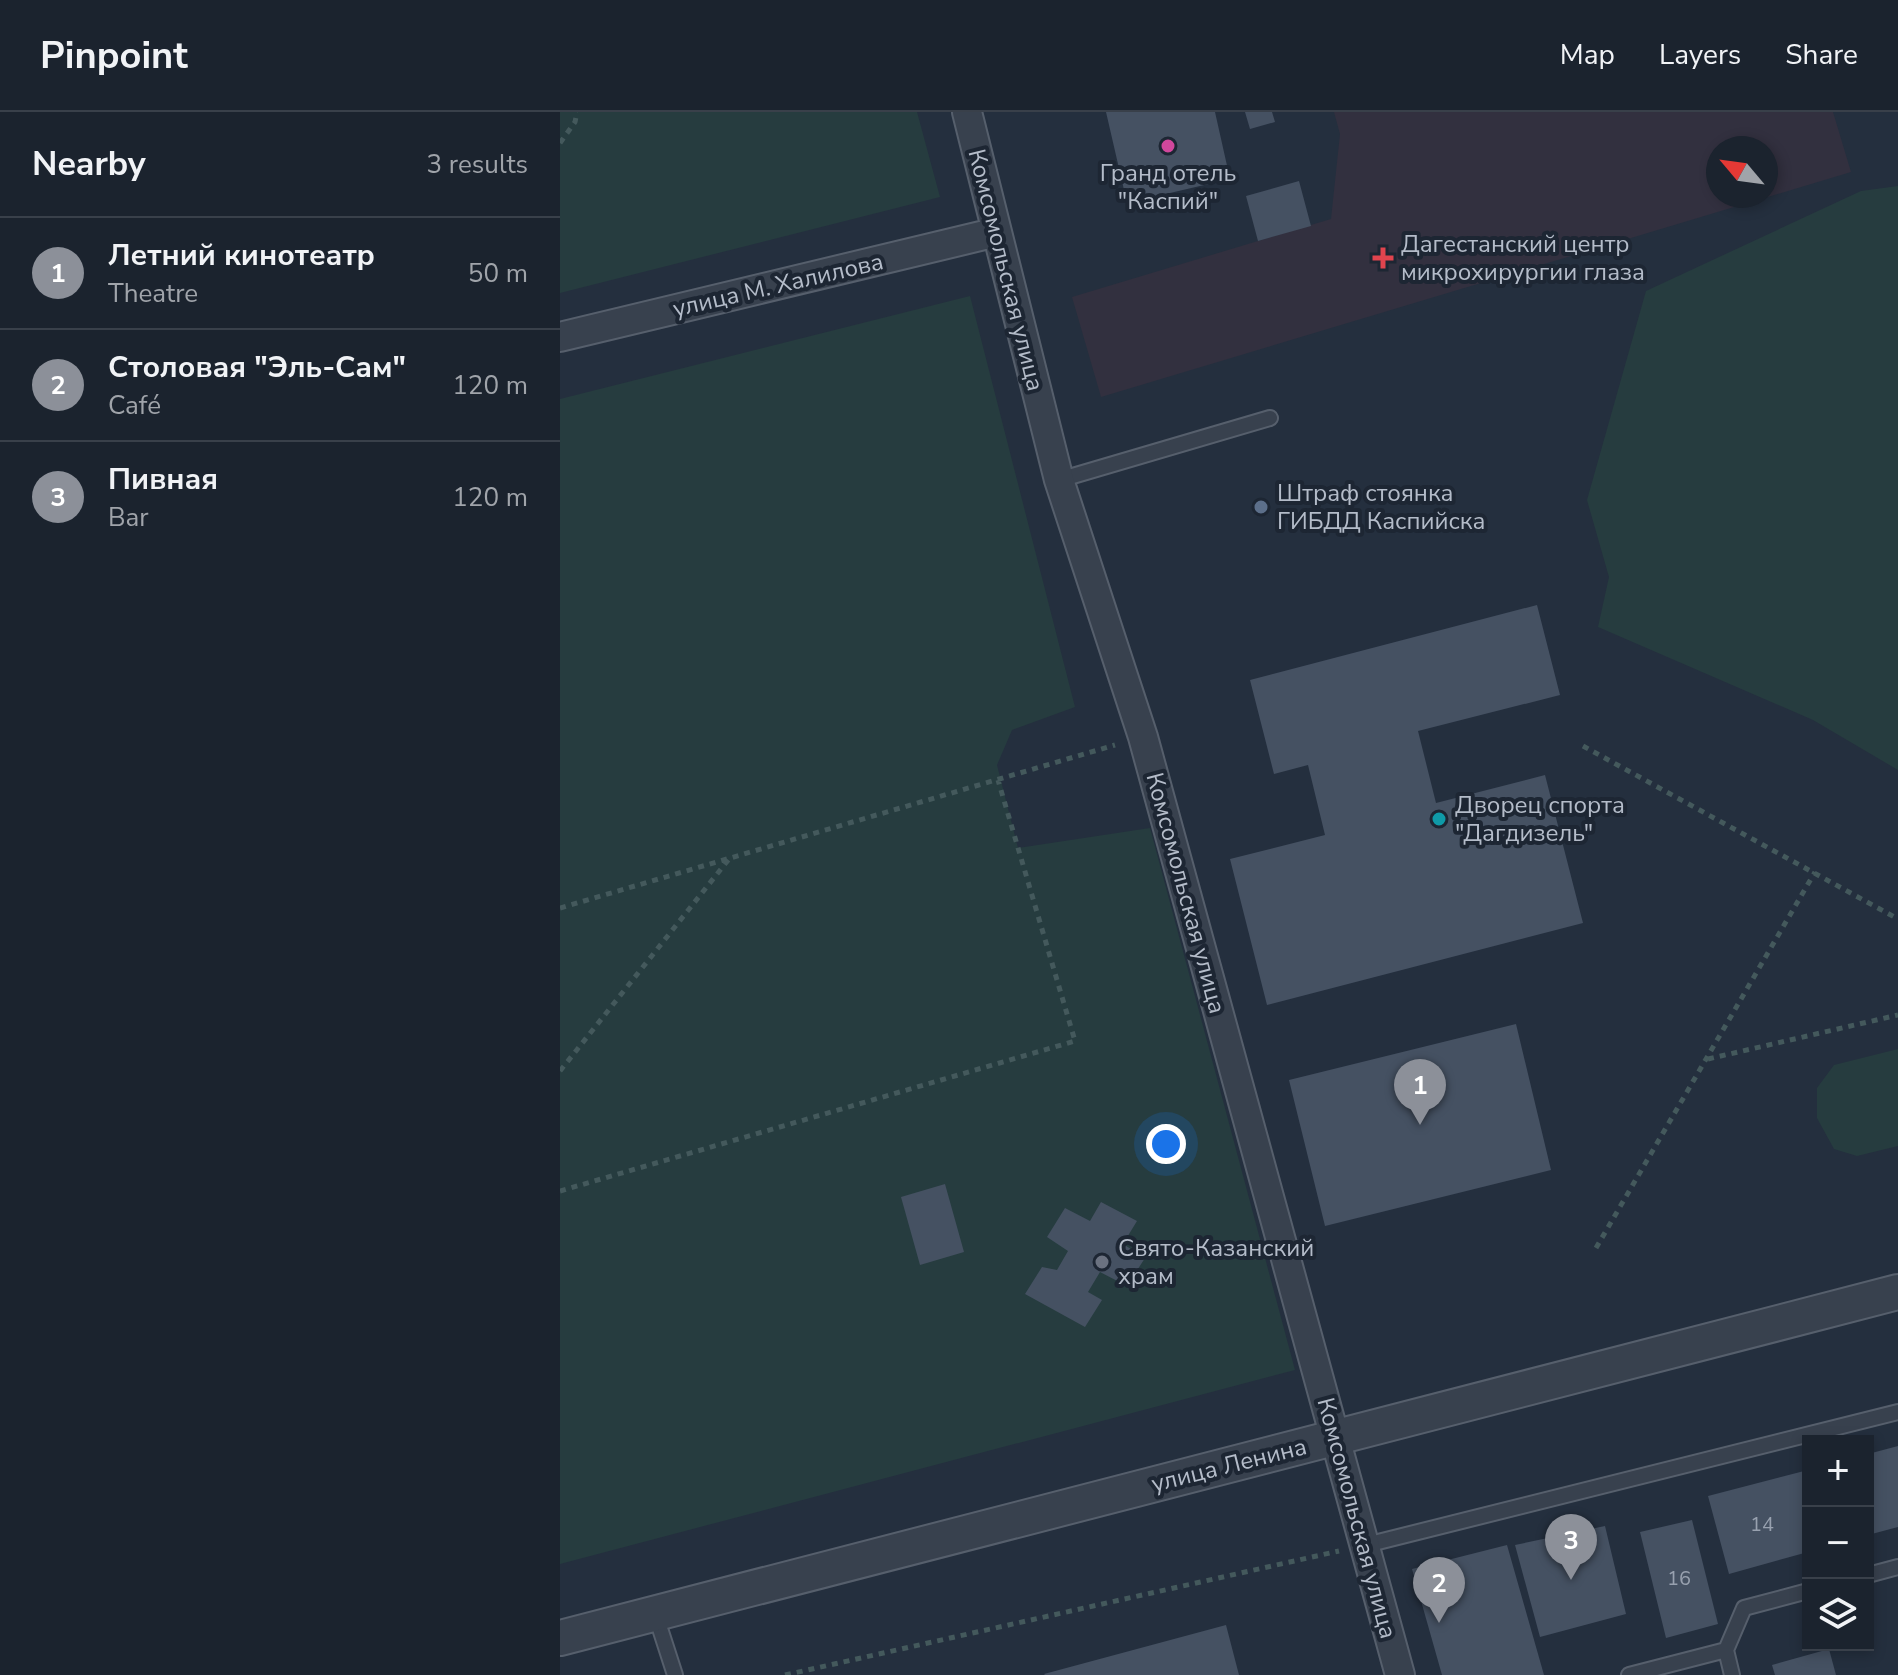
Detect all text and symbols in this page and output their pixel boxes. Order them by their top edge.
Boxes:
text: Pinpoint [40,30,188,81]
text: Map [1560,36,1615,74]
text: Layers [1659,36,1741,74]
text: Share [1785,36,1858,74]
north arrow [1706,136,1778,208]
marker: Гранд отель "Каспий" [1159,137,1177,155]
text: Nearby [32,141,146,187]
street label: Комсомольская улица [960,146,1052,394]
text: 3 results [427,147,528,182]
place label: Гранд отель "Каспий" [1100,157,1236,217]
place label: Дагестанский центр микрохирургии глаза [1401,228,1645,288]
text: Летний кинотеатр [108,235,375,276]
street label: улица М. Халилова [670,245,886,325]
marker: Дагестанский центр микрохирургии глаза [1372,247,1394,269]
text: 1 [50,256,66,291]
text: 50 m [468,256,528,291]
text: Theatre [108,276,198,311]
text: Столовая "Эль-Сам" [108,347,406,388]
text: 2 [50,368,66,403]
text: 120 m [452,368,528,403]
text: Café [108,388,161,423]
text: Пивная [108,459,218,500]
place label: Штраф стоянка ГИБДД Каспийска [1277,477,1485,537]
text: 3 [50,480,66,515]
text: 120 m [452,480,528,515]
marker: Штраф стоянка ГИБДД Каспийска [1252,498,1270,516]
text: Bar [108,500,149,535]
street label: Комсомольская улица [1138,769,1234,1017]
place label: Дворец спорта "Дагдизель" [1455,789,1625,849]
marker: Дворец спорта "Дагдизель" [1430,810,1448,828]
pin: 1 [1394,1059,1446,1125]
your location [1146,1124,1186,1164]
place label: Свято-Казанский храм [1118,1232,1314,1292]
marker: Свято-Казанский храм [1093,1253,1111,1271]
street label: Комсомольская улица [1309,1394,1405,1642]
street label: улица Ленина [1148,1430,1310,1500]
map controls [1802,1435,1874,1651]
button: + [1802,1435,1874,1507]
button: − [1802,1507,1874,1579]
house number: 14 [1750,1511,1774,1538]
pin: 3 [1545,1514,1597,1580]
pin: 2 [1413,1557,1465,1623]
house number: 16 [1667,1565,1691,1592]
button: layers [1802,1579,1874,1651]

